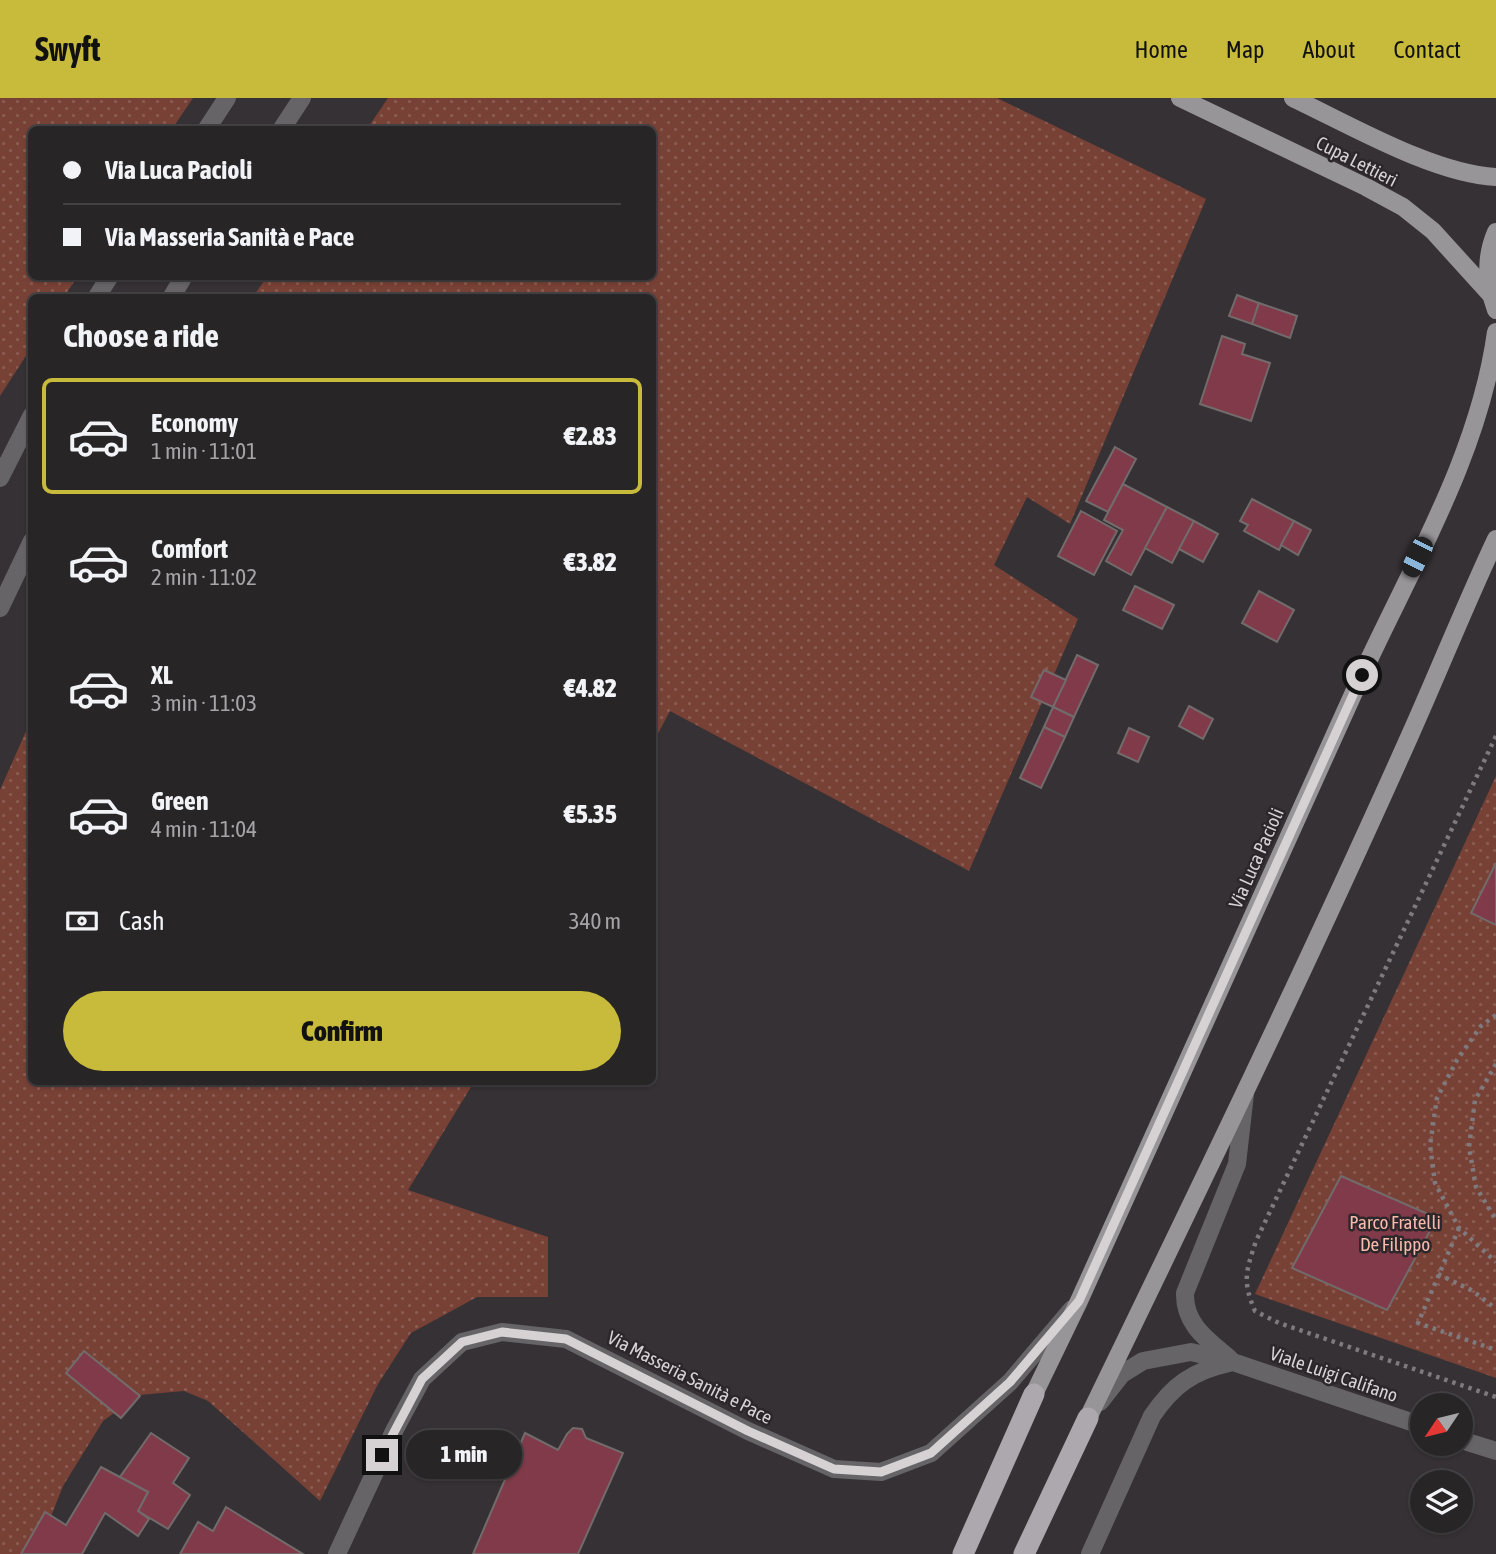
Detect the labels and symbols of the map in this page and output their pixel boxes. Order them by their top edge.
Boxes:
street label: Cupa Lettieri [1313,131,1401,191]
car [1399,534,1436,580]
route start [1346,659,1378,691]
street label: Via Luca Pacioli [1224,804,1288,912]
park label: Parco Fratelli De Filippo [1349,1211,1441,1255]
street label: Via Masseria Sanità e Pace [604,1326,776,1428]
street label: Viale Luigi Califano [1267,1342,1401,1406]
north arrow [1410,1393,1474,1456]
callout: 1 min [406,1430,522,1480]
route end [366,1439,398,1471]

